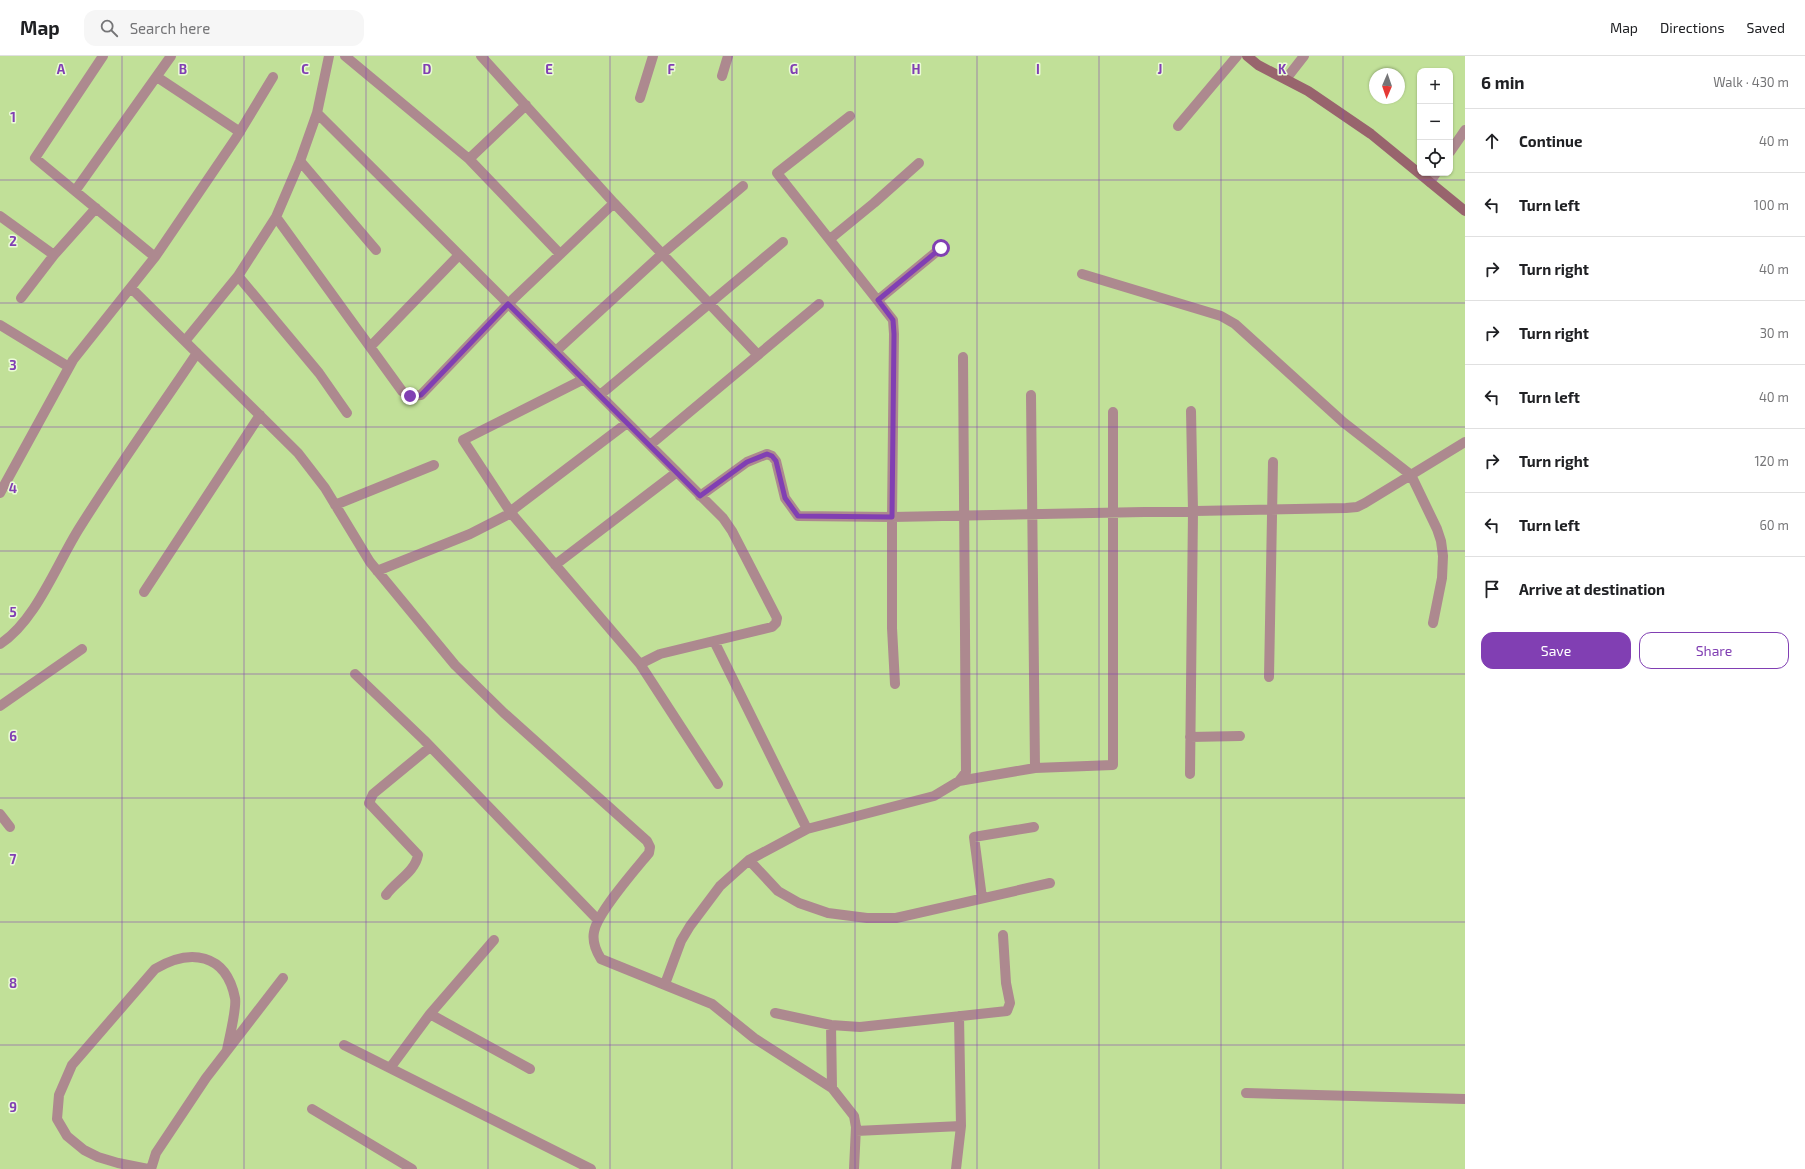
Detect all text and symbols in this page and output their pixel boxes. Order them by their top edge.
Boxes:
search box [84,10,364,46]
text: Map [20,16,60,39]
icon: search [98,17,120,39]
text: Search here [130,19,210,37]
text: Map [1610,19,1638,36]
text: Directions [1660,19,1725,36]
text: Saved [1747,19,1785,36]
text: A [57,61,66,77]
text: B [179,61,187,77]
text: C [301,61,309,77]
text: D [423,61,432,77]
text: E [545,61,553,77]
text: F [667,61,675,77]
text: G [790,61,798,77]
text: H [912,61,921,77]
text: I [1036,61,1040,77]
text: J [1158,61,1162,77]
text: K [1278,61,1287,77]
north arrow [1369,68,1405,104]
map controls [1417,68,1453,176]
button: + [1417,68,1453,104]
text: 6 min [1481,72,1525,92]
text: Walk · 430 m [1713,74,1789,90]
button: − [1417,104,1453,140]
text: 1 [10,109,16,125]
icon: ahead [1481,130,1503,152]
text: Continue [1519,132,1582,150]
text: 40 m [1759,133,1789,149]
button: locate [1417,140,1453,176]
icon: left [1481,194,1503,216]
text: Turn left [1519,196,1580,214]
text: 100 m [1754,197,1789,213]
text: 2 [9,233,17,249]
route start [932,239,950,257]
icon: right [1481,258,1503,280]
text: Turn right [1519,260,1589,278]
text: 40 m [1759,261,1789,277]
icon: right [1481,322,1503,344]
text: Turn right [1519,324,1589,342]
text: 30 m [1760,325,1789,341]
text: 3 [9,357,17,373]
icon: left [1481,386,1503,408]
route end [401,387,419,405]
text: Turn left [1519,388,1580,406]
text: 40 m [1759,389,1789,405]
icon: right [1481,450,1503,472]
text: Turn right [1519,452,1589,470]
text: 120 m [1754,453,1789,469]
text: 4 [9,480,17,496]
icon: left [1481,514,1503,536]
text: Turn left [1519,516,1580,534]
text: 60 m [1759,517,1789,533]
icon: arrive [1481,578,1503,600]
text: Arrive at destination [1519,580,1665,598]
text: 5 [9,604,17,620]
button: Save [1481,632,1631,669]
button: Share [1639,632,1789,669]
text: 6 [9,728,17,744]
text: 7 [10,851,17,867]
text: 8 [9,975,17,991]
text: 9 [9,1099,17,1115]

